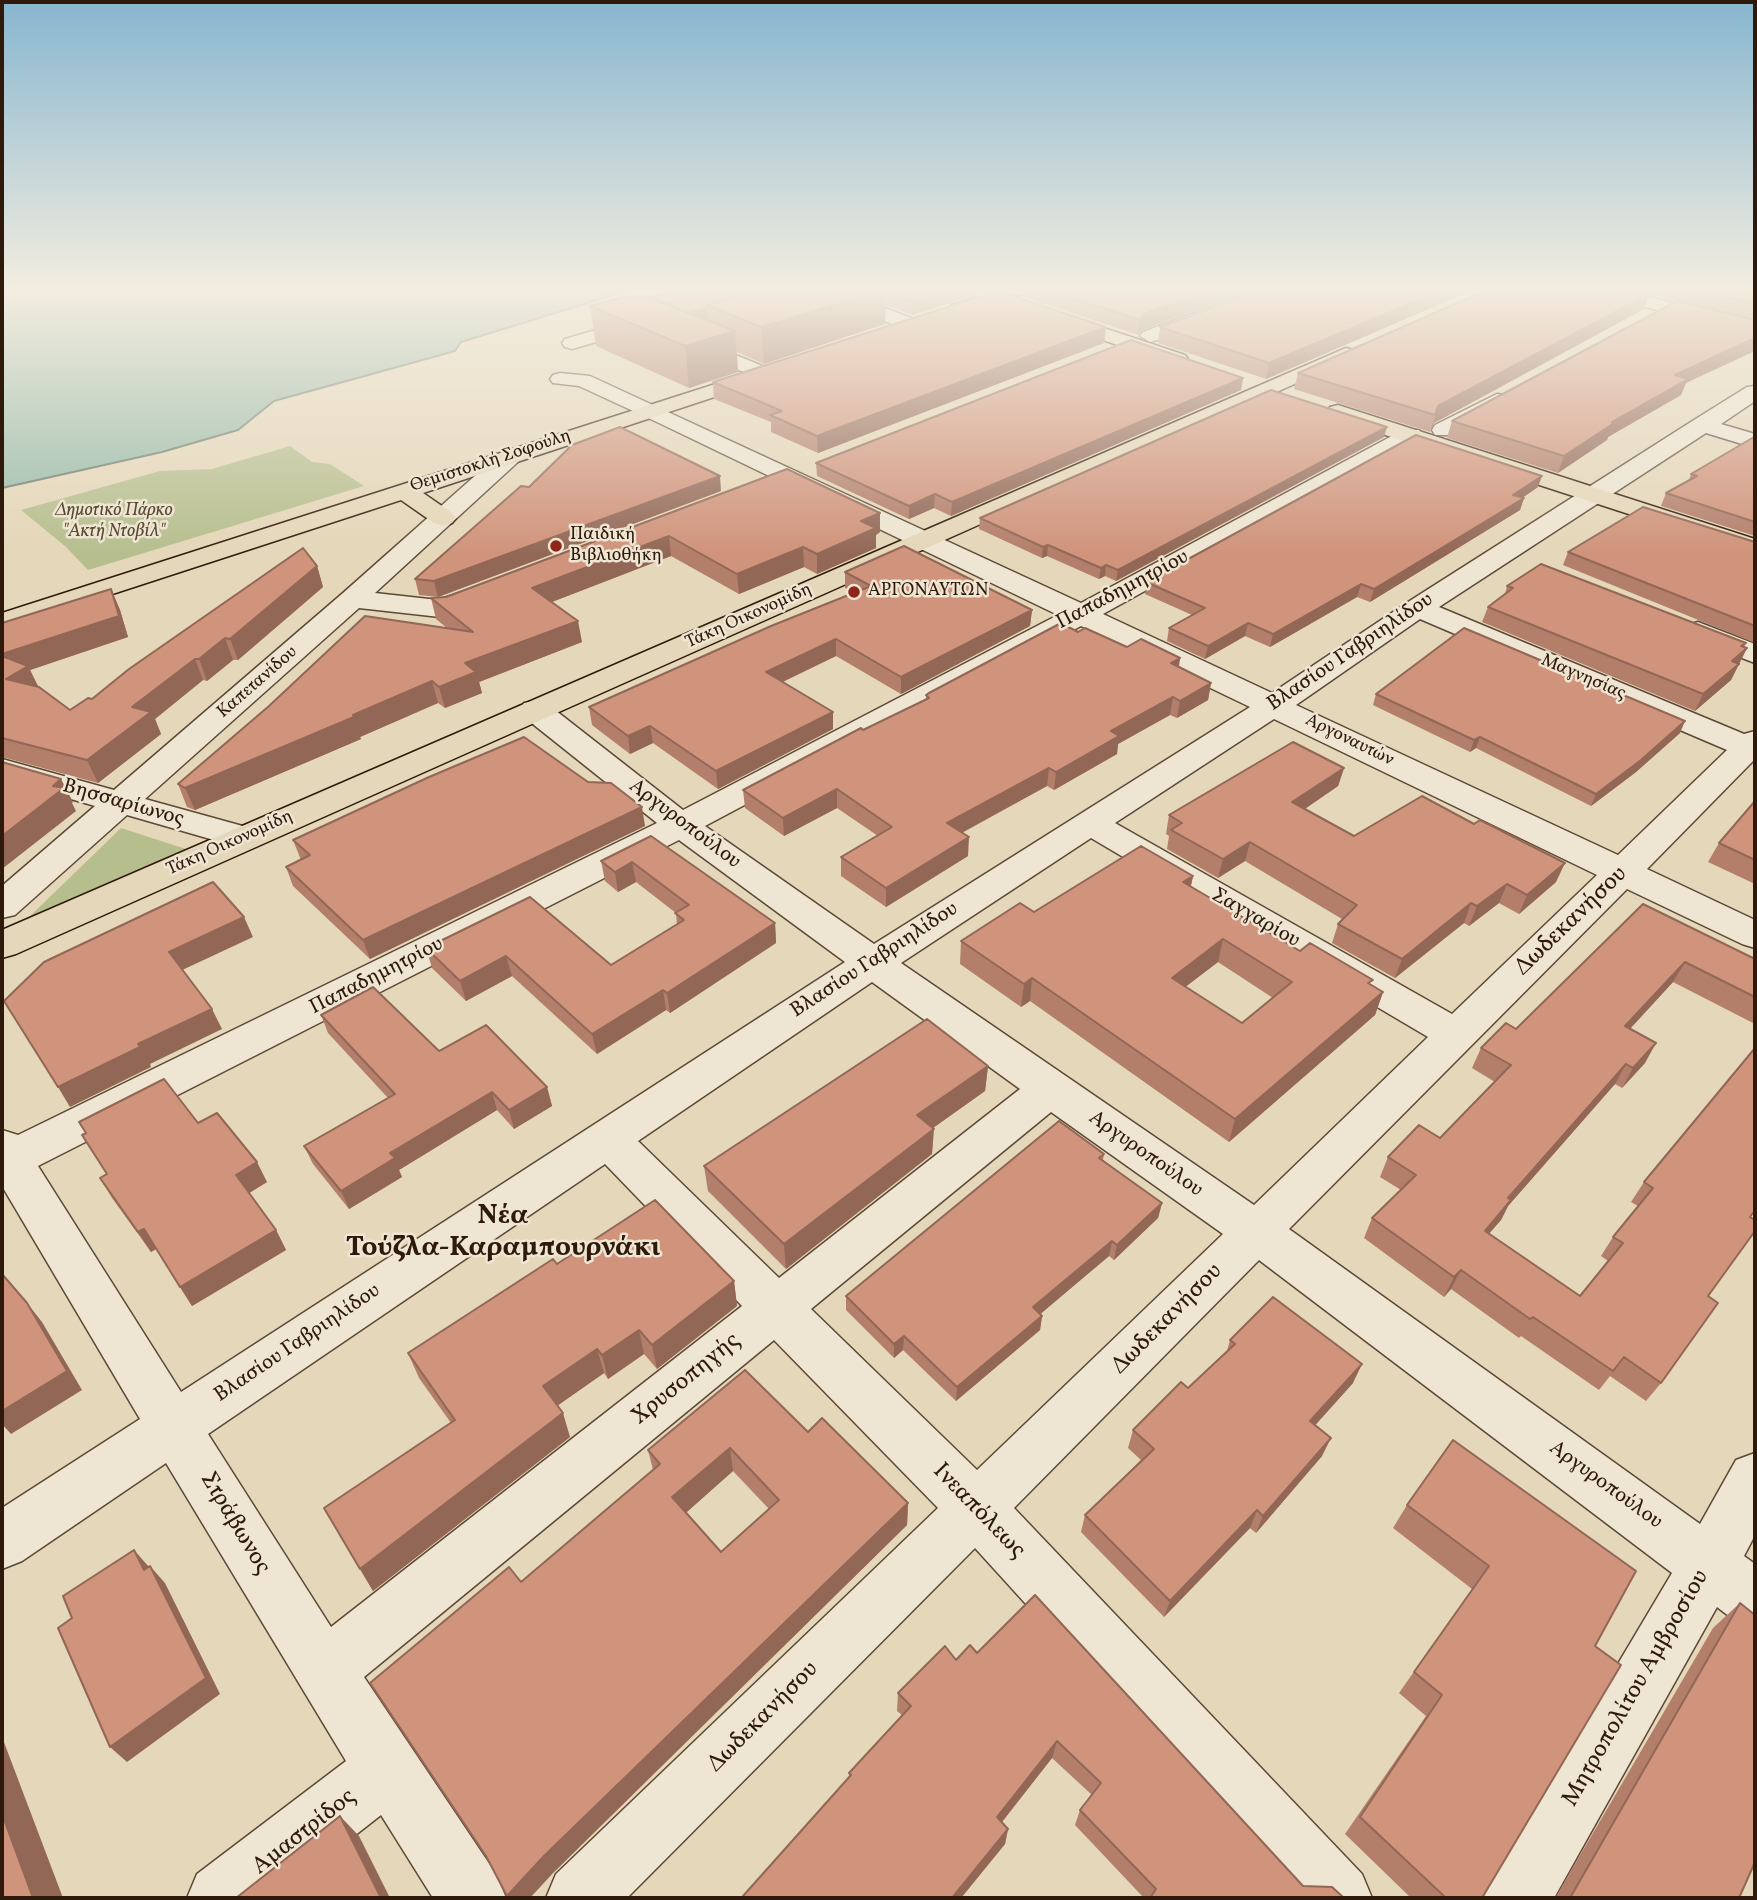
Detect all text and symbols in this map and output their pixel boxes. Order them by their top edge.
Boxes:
street label: Θεμιστοκλή Σοφούλη [408,426,574,498]
park label: Δημοτικό Πάρκο "Ακτή Ντοβίλ" [55,501,173,544]
place label: Παιδική Βιβλιοθήκη [570,525,662,568]
marker: Παιδική Βιβλιοθήκη [548,538,564,554]
street label: Παπαδημητρίου [1052,546,1194,636]
street label: Τάκη Οικονομίδη [682,579,816,655]
place label: ΑΡΓΟΝΑΥΤΩΝ [868,581,988,603]
marker: ΑΡΓΟΝΑΥΤΩΝ [846,584,862,600]
street label: Βλασίου Γαβριηλίδου [1263,588,1439,718]
street label: Καπετανίδου [213,642,303,724]
street label: Μαγνησίας [1537,650,1629,706]
street label: Αργοναυτών [1301,710,1397,772]
street label: Βησσαρίωνος [59,775,187,833]
street label: Αργυροπούλου [623,775,745,875]
street label: Τάκη Οικονομίδη [163,806,297,882]
street label: Δωδεκανήσου [1510,861,1634,983]
street label: Σαγγαρίου [1206,884,1304,954]
street label: Βλασίου Γαβριηλίδου [786,897,964,1025]
street label: Παπαδημητρίου [306,933,448,1021]
street label: Αργυροπούλου [1083,1106,1207,1204]
district label: Νέα Τούζλα-Καραμπουρνάκι [346,1201,660,1267]
street label: Δωδεκανήσου [1106,1258,1230,1382]
street label: Βλασίου Γαβριηλίδου [210,1279,386,1409]
street label: Χρυσοπηγής [627,1328,747,1432]
street label: Αργυροπούλου [1543,1436,1667,1536]
street label: Ινεαπόλεως [925,1458,1031,1566]
street label: Στράβωνος [192,1468,276,1580]
street label: Μητροπολίτου Αμβροσίου [1557,1566,1717,1812]
street label: Δωδεκανήσου [702,1656,826,1780]
street label: Αμαστρίδος [247,1784,363,1882]

